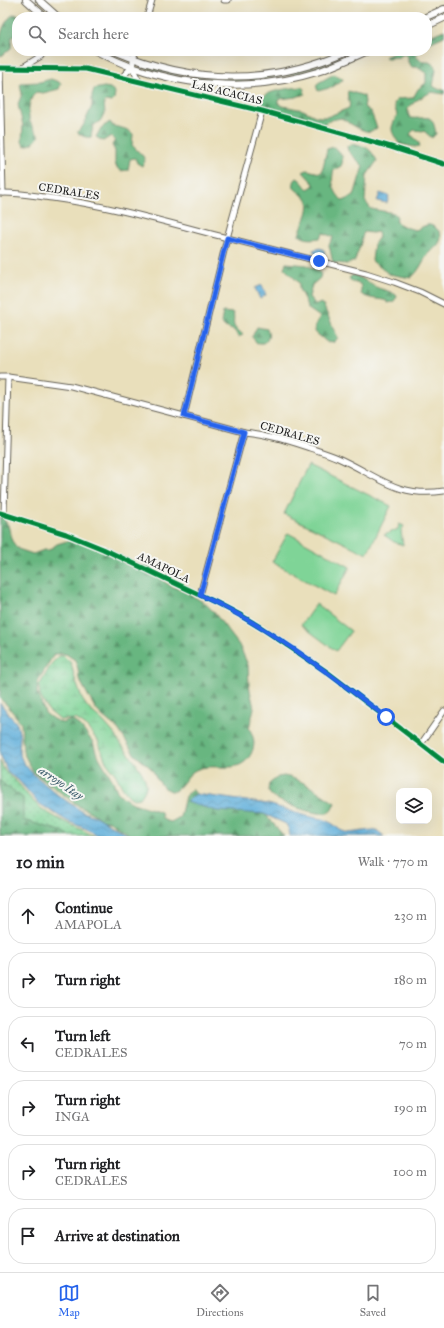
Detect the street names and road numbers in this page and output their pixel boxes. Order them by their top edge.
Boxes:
street label: LAS ACACIAS [190,77,264,108]
street label: CEDRALES [38,180,100,203]
street label: CEDRALES [259,419,321,448]
street label: AMAPOLA [135,549,193,586]

